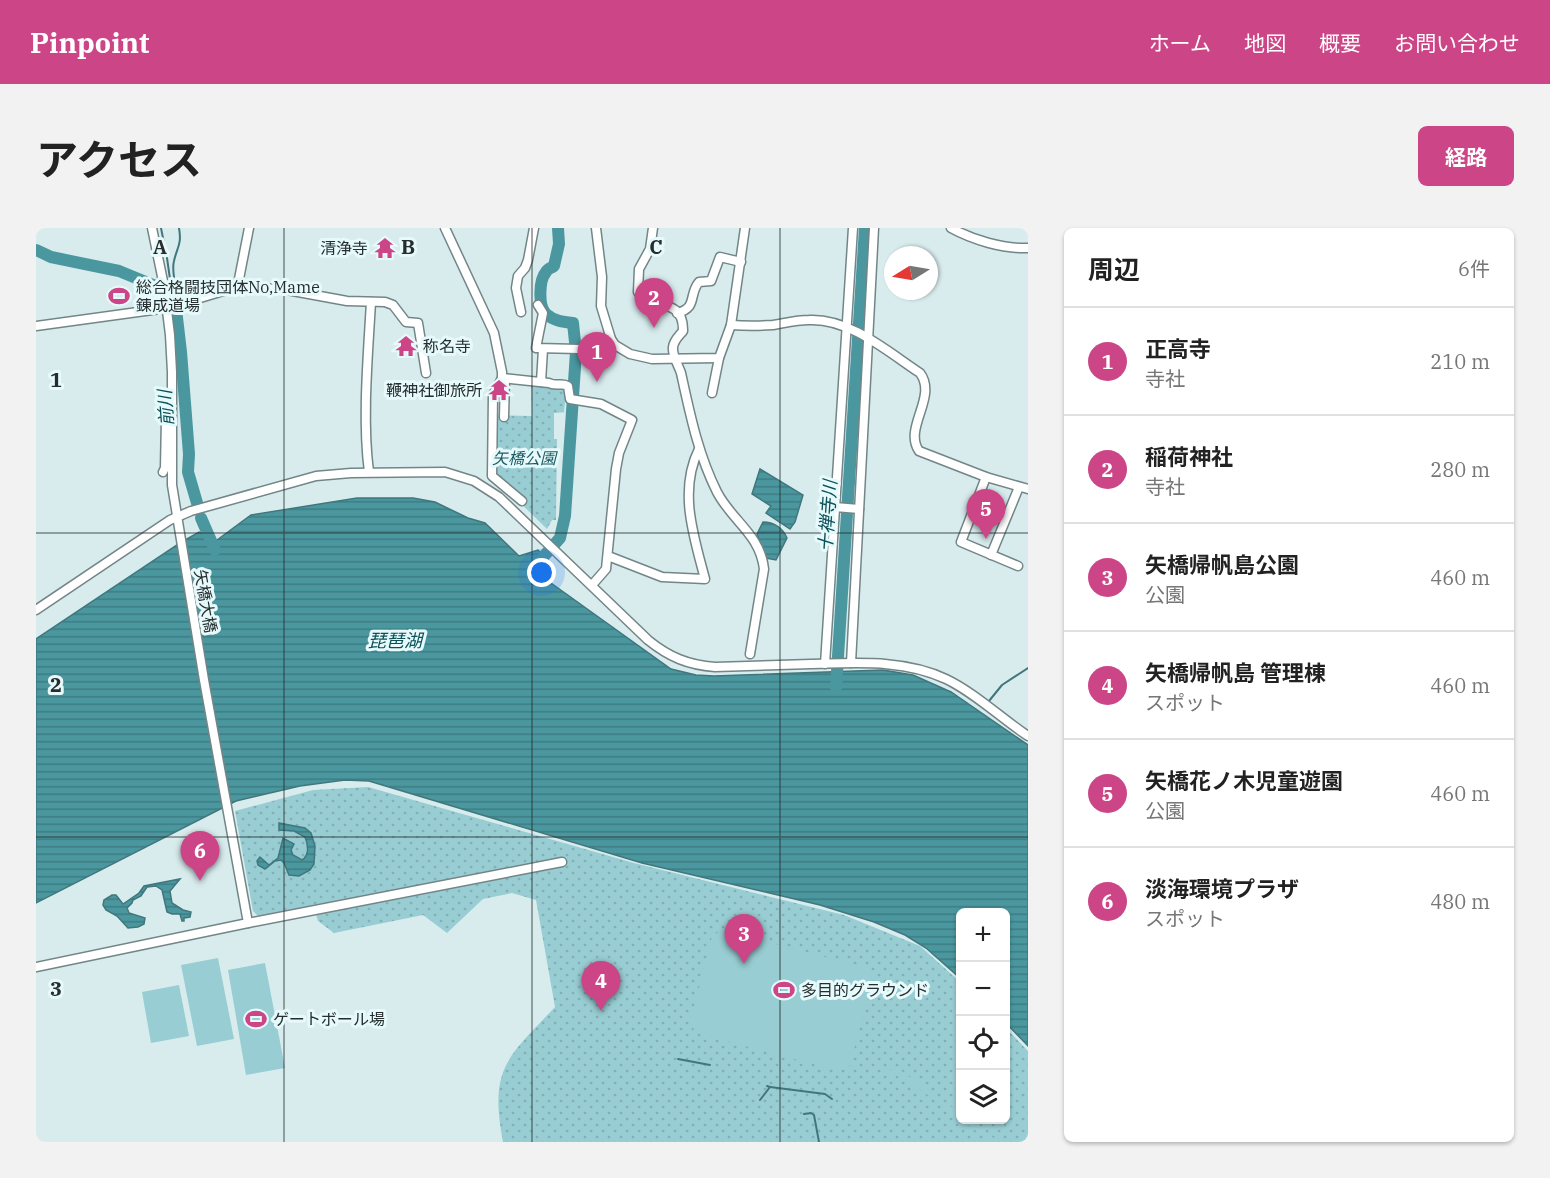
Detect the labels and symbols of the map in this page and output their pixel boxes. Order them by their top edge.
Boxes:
text: A [153,233,167,260]
text: B [401,233,415,260]
text: C [649,233,663,260]
temple icon: 清浄寺 [373,236,397,260]
place label: 清浄寺 [320,238,368,258]
north arrow [884,246,938,300]
place label: 総合格闘技団体No,Mame 錬成道場 [136,277,320,315]
pin: 2 [634,279,674,328]
sports icon: 総合格闘技団体No,Mame 錬成道場 [107,284,131,308]
pin: 1 [578,332,616,382]
temple icon: 称名寺 [394,334,418,358]
place label: 称名寺 [423,336,471,356]
text: 1 [50,366,62,393]
temple icon: 鞭神社御旅所 [487,378,511,402]
place label: 鞭神社御旅所 [386,380,482,400]
water label: 前川 [153,387,178,427]
park label: 矢橋公園 [492,448,558,468]
water label: 十禅寺川 [814,477,842,553]
pin: 5 [966,490,1006,539]
your location [527,558,556,587]
street label: 矢橋大橋 [191,568,221,634]
water label: 琵琶湖 [368,629,425,652]
text: 2 [50,671,62,698]
pin: 6 [180,832,220,881]
pin: 3 [724,914,764,964]
pin: 4 [582,962,620,1011]
text: 3 [50,975,62,1002]
sports icon: 多目的グラウンド [772,978,796,1002]
place label: 多目的グラウンド [801,980,929,1000]
sports icon: ゲートボール場 [244,1007,268,1031]
place label: ゲートボール場 [273,1009,385,1029]

